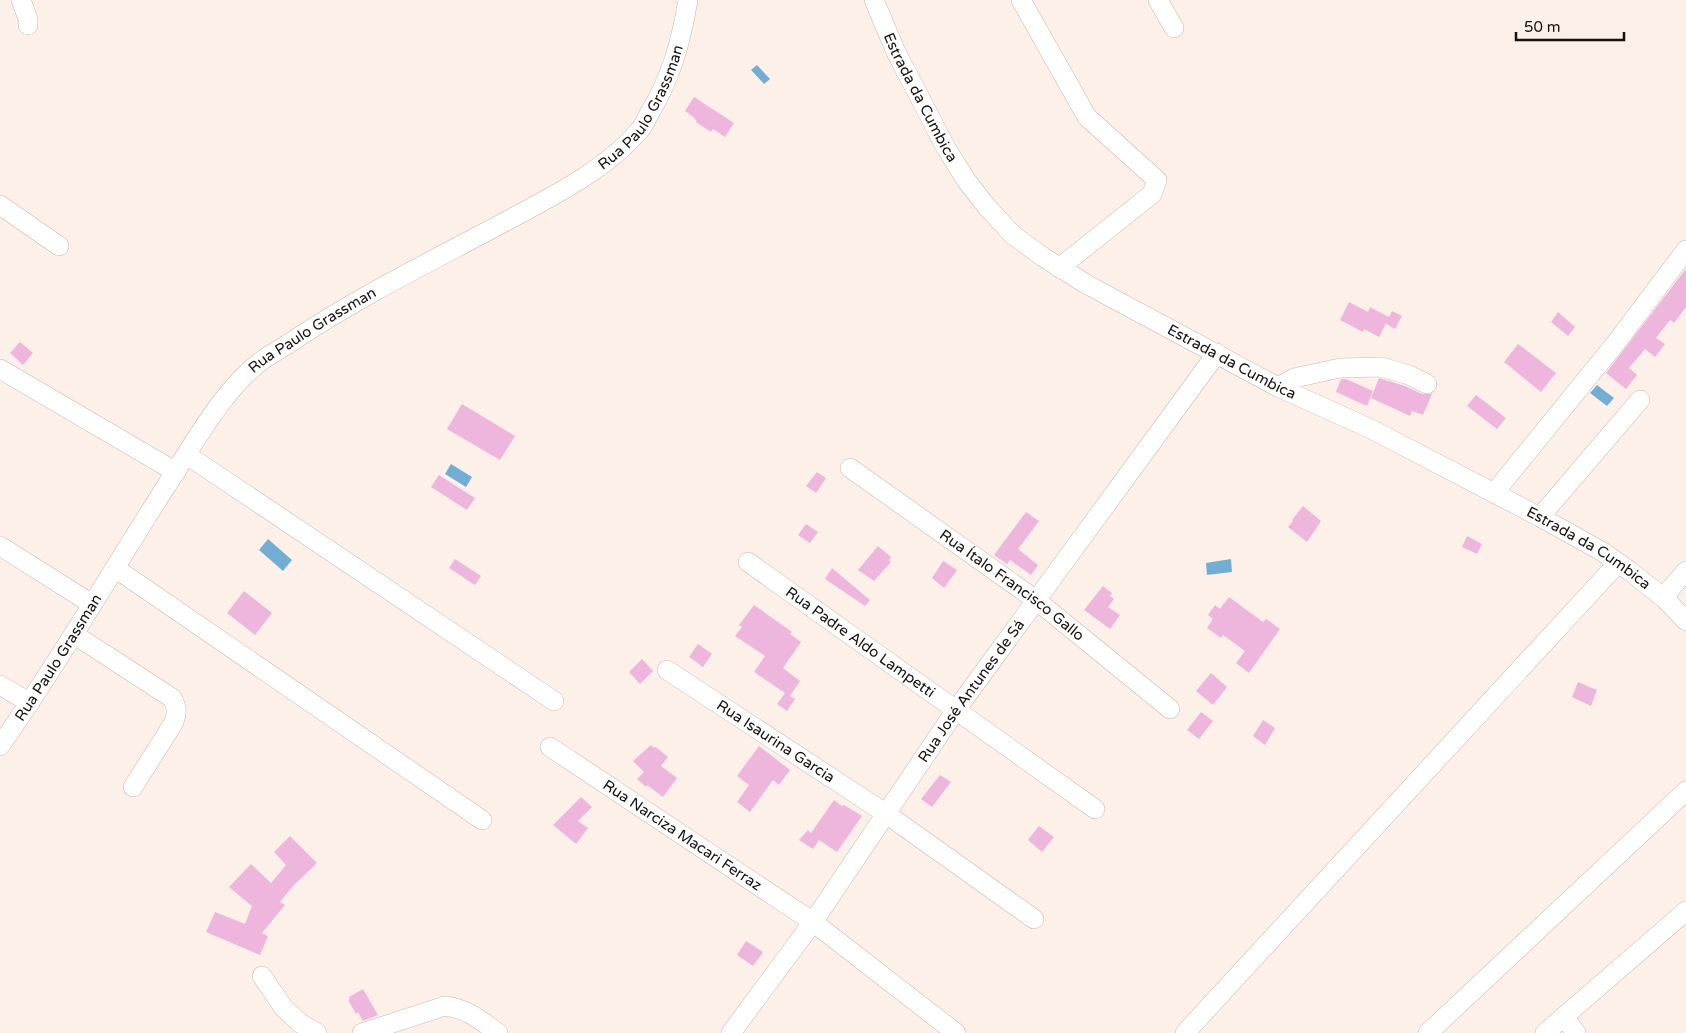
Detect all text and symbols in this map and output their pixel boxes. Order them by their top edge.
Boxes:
scale bar [1516,10,1624,42]
text: 50 m [1524,18,1561,36]
street label: Estrada da Cumbica [880,30,961,165]
street label: Rua Paulo Grassman [594,43,687,173]
street label: Rua Paulo Grassman [245,283,379,377]
street label: Estrada da Cumbica [1164,320,1299,403]
street label: Estrada da Cumbica [1524,503,1654,593]
street label: Rua Ítalo Francisco Gallo [936,526,1088,645]
street label: Rua Padre Aldo Lampetti [782,583,939,701]
street label: Rua Paulo Grassman [11,591,106,724]
street label: Rua José Antunes de Sá [914,616,1028,766]
street label: Rua Isaurina Garcia [713,696,838,787]
street label: Rua Narciza Macari Ferraz [600,776,765,894]

